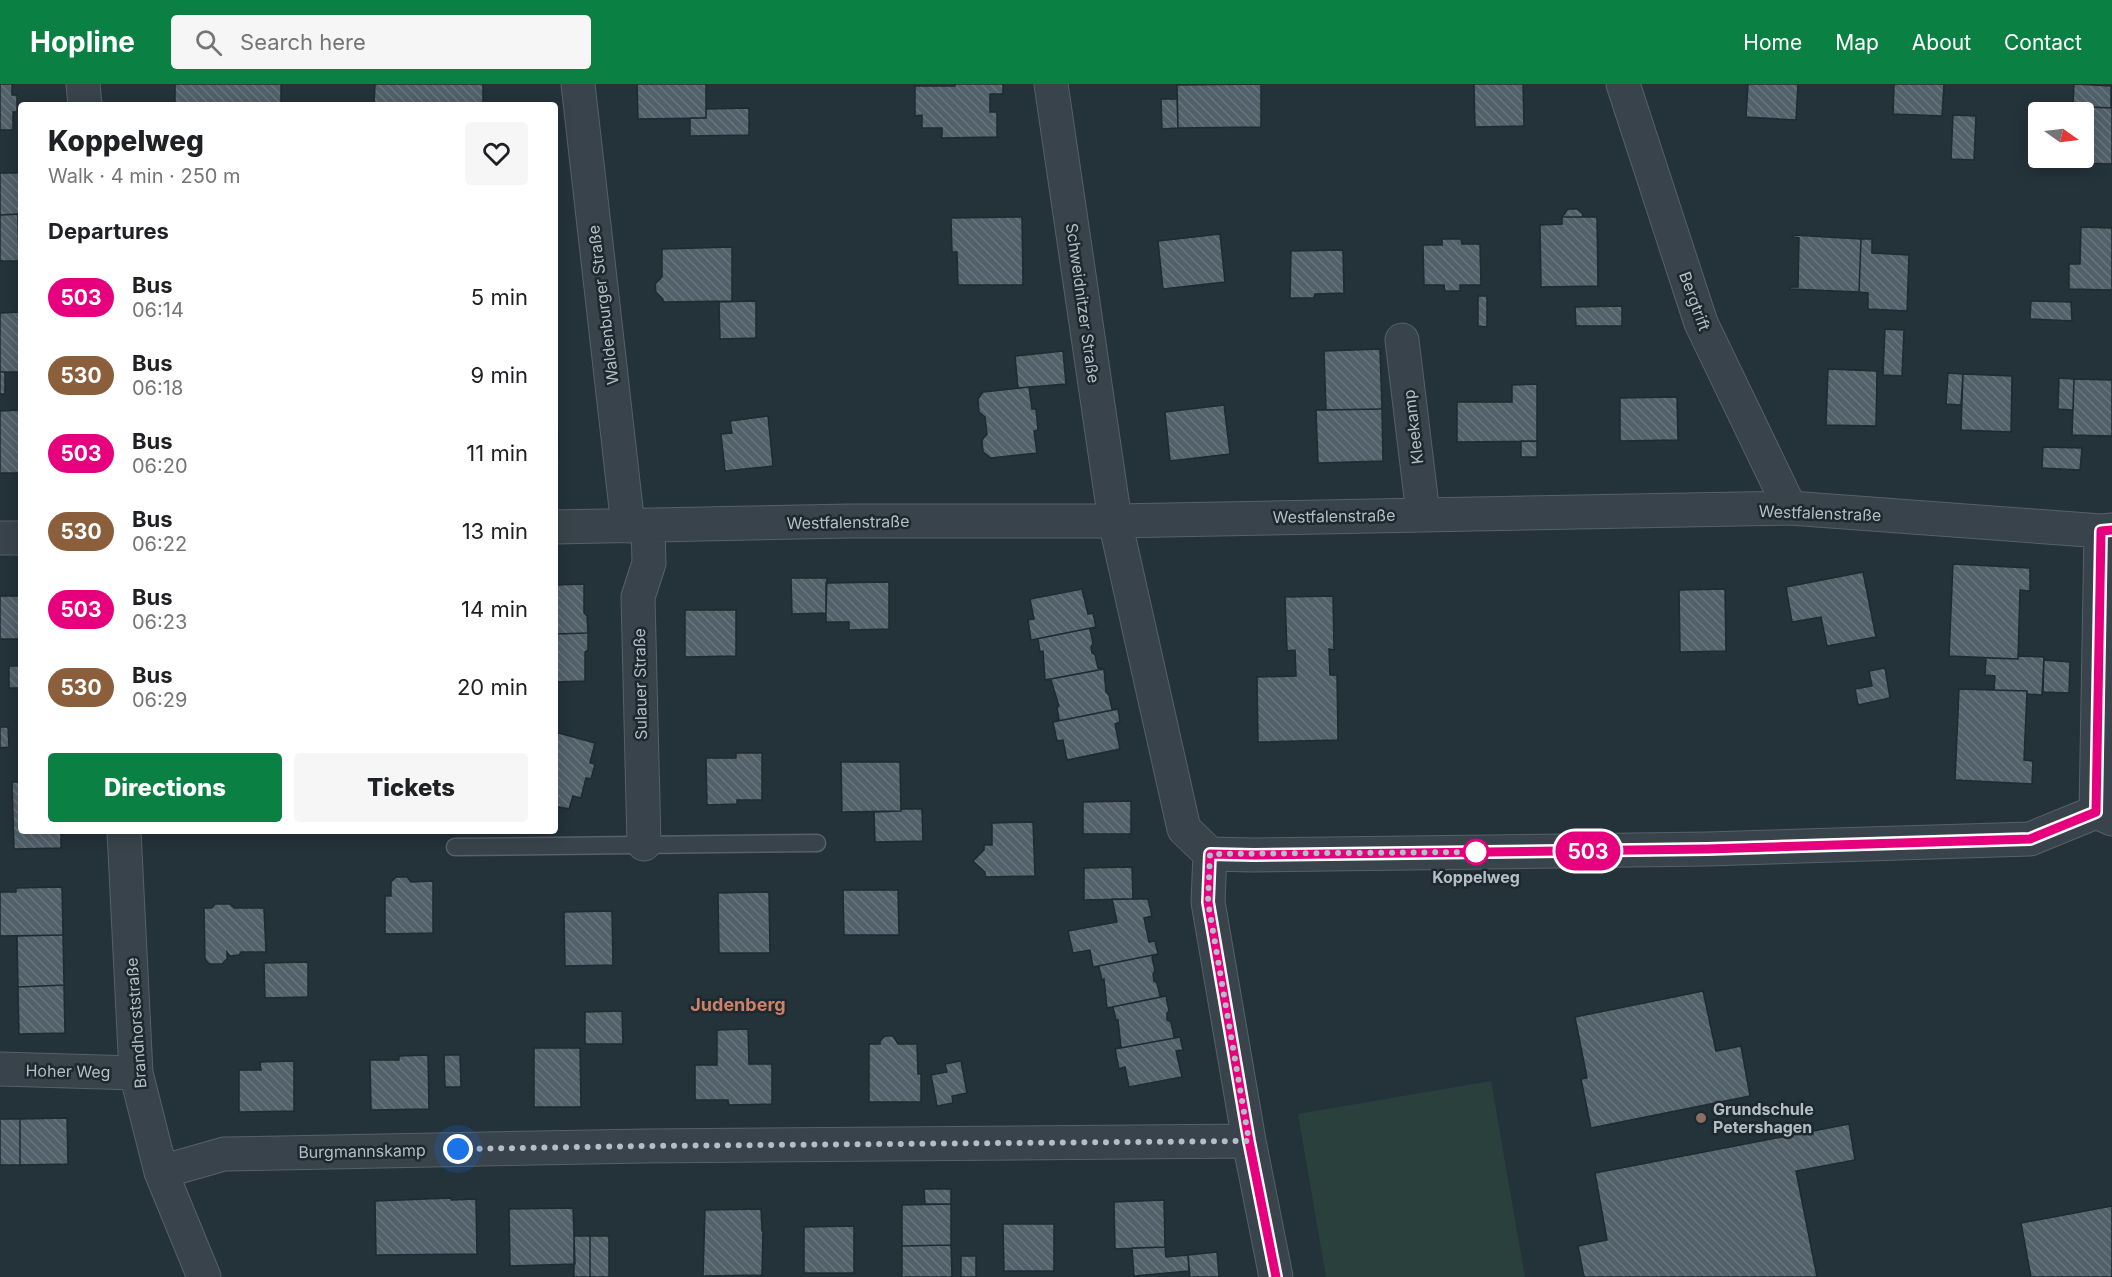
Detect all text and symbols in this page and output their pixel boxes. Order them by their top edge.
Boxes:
search box [171,15,591,69]
text: Hopline [30,25,135,59]
icon: search [192,26,225,59]
text: Search here [240,29,366,55]
text: Home [1743,30,1802,55]
text: Map [1835,30,1879,55]
text: About [1912,30,1971,55]
text: Contact [2004,30,2082,55]
north arrow [2028,102,2094,168]
map controls [2028,102,2094,168]
button: heart [465,122,528,185]
text: Koppelweg [48,124,204,158]
text: Walk · 4 min · 250 m [48,164,241,188]
text: Departures [48,218,169,244]
street label: Schweidnitzer Straße [1062,222,1104,384]
street label: Waldenburger Straße [583,224,623,386]
street label: Bergtrift [1675,269,1715,333]
text: Bus [132,272,173,298]
text: 5 min [471,284,528,310]
text: 503 [60,285,102,310]
text: 06:14 [132,298,184,322]
text: Bus [132,350,173,376]
text: 9 min [471,362,528,388]
text: 530 [60,363,102,388]
text: 06:18 [132,376,183,400]
street label: Kleekamp [1399,389,1427,465]
text: Bus [132,428,173,454]
text: 11 min [466,440,528,466]
text: 503 [60,441,102,466]
text: 06:20 [132,454,188,478]
street label: Westfalenstraße [1758,501,1882,525]
street label: Westfalenstraße [1272,505,1396,527]
text: Bus [132,506,173,532]
street label: Westfalenstraße [786,511,910,533]
text: 13 min [462,518,528,544]
text: 530 [60,519,102,544]
text: 06:22 [132,532,187,556]
text: Bus [132,584,173,610]
text: 14 min [461,596,528,622]
text: 503 [60,597,102,622]
text: 06:23 [132,610,187,634]
street label: Sulauer Straße [629,628,651,740]
text: Bus [132,662,173,688]
text: 20 min [457,674,528,700]
text: 530 [60,675,102,700]
text: 06:29 [132,688,187,712]
button: Directions [48,753,282,822]
button: Tickets [294,753,528,822]
line badge: 503 [1554,832,1622,870]
marker: Koppelweg [1463,839,1489,865]
text: 503 [1567,839,1609,864]
place label: Koppelweg [1432,867,1520,887]
street label: Brandhorststraße [121,957,151,1089]
district label: Judenberg [690,994,786,1015]
street label: Hoher Weg [25,1060,111,1082]
place label: Grundschule Petershagen [1713,1099,1814,1137]
marker: Grundschule Petershagen [1694,1111,1708,1125]
your location [443,1134,473,1164]
street label: Burgmannskamp [298,1140,426,1162]

